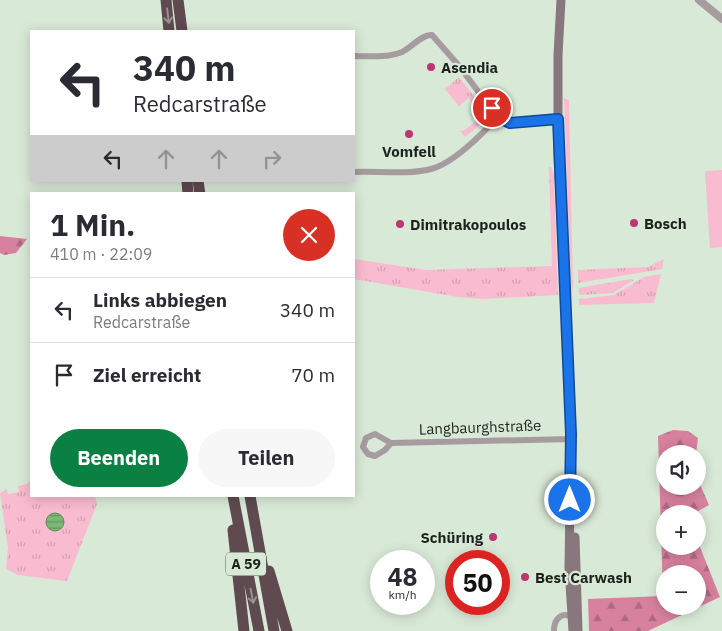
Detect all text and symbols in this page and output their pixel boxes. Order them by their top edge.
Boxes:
one-way arrow [163,7,173,23]
text: 340 m [133,45,236,91]
icon: left [50,50,115,115]
place label: Asendia [441,58,499,77]
marker: Asendia [425,61,437,73]
pin [471,87,513,129]
text: Redcarstraße [133,89,267,118]
icon: arrive [478,94,506,122]
marker: Vomfell [403,128,415,140]
place label: Vomfell [382,142,436,161]
icon: left [99,145,127,173]
icon: ahead [152,145,180,173]
icon: ahead [205,145,233,173]
icon: right [258,145,286,173]
text: 1 Min. [50,205,135,244]
button: close [283,209,335,261]
place label: Bosch [644,214,687,233]
place label: Dimitrakopoulos [410,215,527,234]
marker: Bosch [628,217,640,229]
marker: Dimitrakopoulos [394,218,406,230]
text: 410 m · 22:09 [50,244,152,264]
text: Links abbiegen [93,288,227,312]
icon: left [50,296,78,324]
text: 340 m [280,298,335,322]
text: Redcarstraße [93,312,190,332]
icon: arrive [50,361,78,389]
text: Ziel erreicht [93,363,201,387]
text: 70 m [291,363,335,387]
street label: Langbaurghstraße [418,415,542,439]
button: Beenden [50,429,188,487]
button: Teilen [198,429,335,487]
map controls [656,445,706,615]
button: sound [656,445,706,495]
position arrow [543,473,595,525]
button: + [656,505,706,555]
place label: Schüring [420,528,484,547]
marker: Schüring [487,531,499,543]
speed limit sign: 50 [445,550,510,615]
road number: A 59 [226,552,266,576]
text: 48 [387,560,418,593]
button: − [656,565,706,615]
place label: Best Carwash [535,568,632,587]
marker: Best Carwash [519,571,531,583]
one-way arrow [248,587,258,603]
text: km/h [388,587,417,602]

